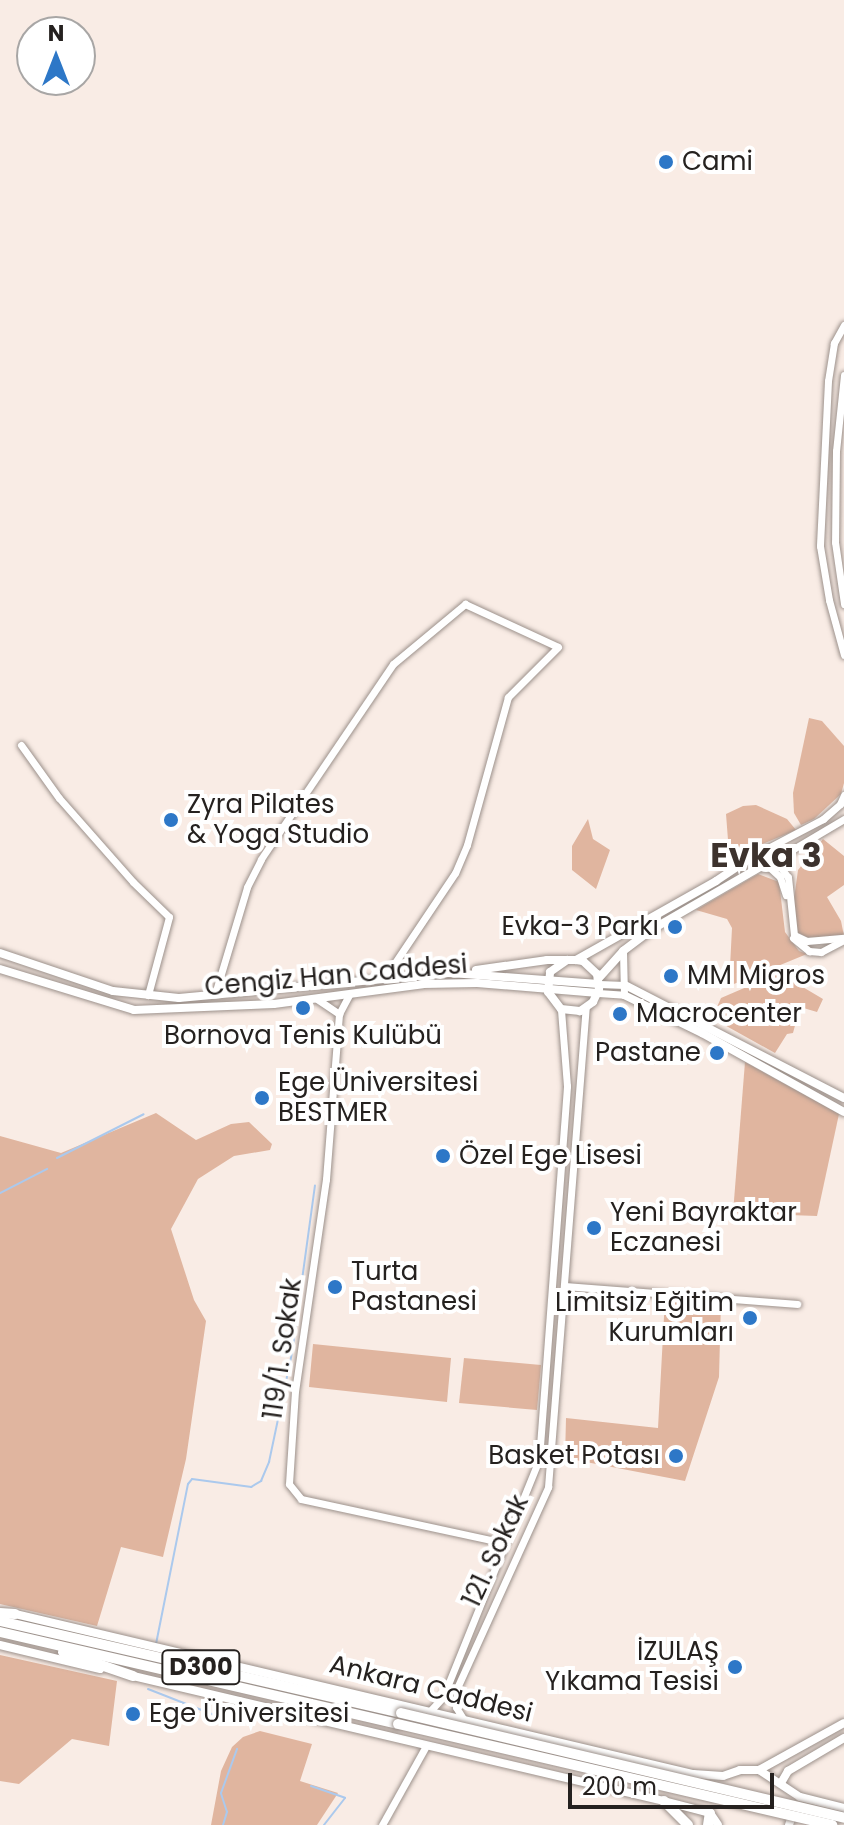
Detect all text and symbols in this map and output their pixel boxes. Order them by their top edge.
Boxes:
north arrow [16,16,96,96]
text: N [48,18,64,49]
place label: Cami [682,146,753,178]
marker: Cami [657,153,675,171]
place label: Zyra Pilates & Yoga Studio [187,789,369,850]
marker: Zyra Pilates & Yoga Studio [162,811,180,829]
district label: Evka 3 [710,836,822,876]
place label: Evka-3 Parkı [501,911,659,943]
marker: Evka-3 Parkı [666,918,684,936]
street label: Cengiz Han Caddesi [203,949,469,1003]
place label: MM Migros [687,960,825,992]
marker: MM Migros [662,967,680,985]
place label: Macrocenter [636,998,802,1030]
marker: Bornova Tenis Kulübü [294,999,312,1017]
marker: Macrocenter [611,1005,629,1023]
place label: Bornova Tenis Kulübü [164,1020,442,1052]
place label: Pastane [595,1037,701,1069]
marker: Pastane [708,1044,726,1062]
place label: Ege Üniversitesi BESTMER [278,1067,478,1128]
marker: Ege Üniversitesi BESTMER [253,1089,271,1107]
place label: Özel Ege Lisesi [459,1140,642,1172]
marker: Özel Ege Lisesi [434,1147,452,1165]
place label: Yeni Bayraktar Eczanesi [610,1197,797,1258]
marker: Yeni Bayraktar Eczanesi [585,1219,603,1237]
place label: Turta Pastanesi [351,1256,477,1318]
street label: 119/1. Sokak [258,1276,308,1422]
marker: Turta Pastanesi [326,1278,344,1296]
place label: Limitsiz Eğitim Kurumları [555,1287,734,1348]
marker: Limitsiz Eğitim Kurumları [741,1309,759,1327]
place label: Basket Potası [488,1440,660,1472]
marker: Basket Potası [667,1447,685,1465]
street label: 121. Sokak [456,1490,536,1612]
place label: İZULAŞ Yıkama Tesisi [545,1636,719,1698]
road number: D300 [161,1647,241,1687]
street label: Ankara Caddesi [326,1649,536,1729]
marker: İZULAŞ Yıkama Tesisi [726,1658,744,1676]
place label: Ege Üniversitesi [149,1698,349,1730]
marker: Ege Üniversitesi [124,1705,142,1723]
scale bar [572,1757,778,1807]
text: 200 m [582,1770,657,1803]

